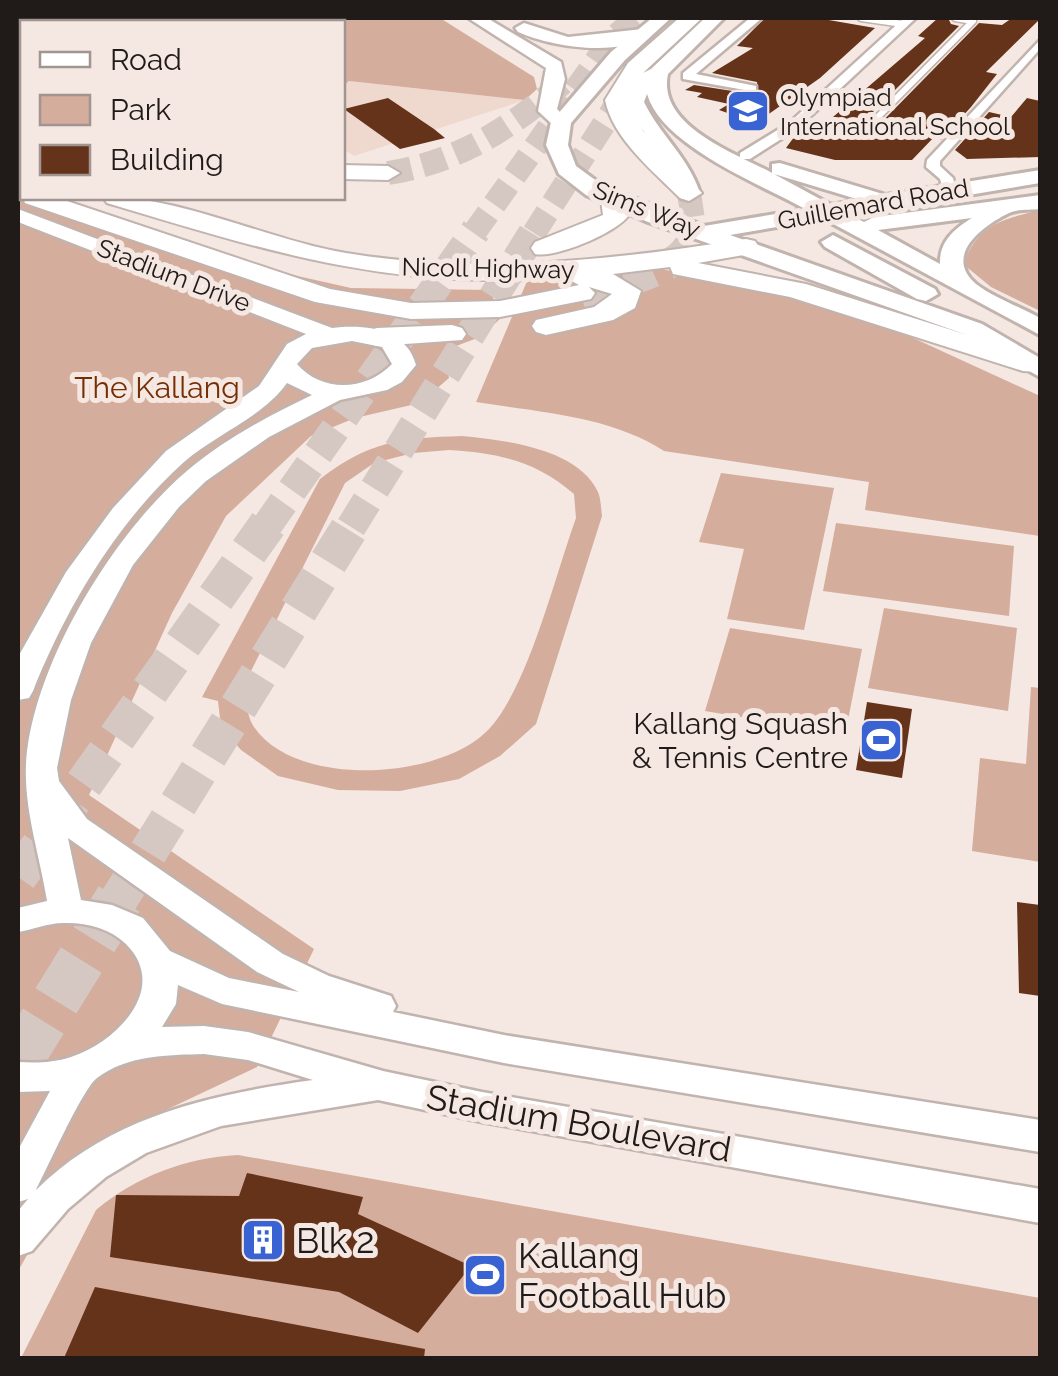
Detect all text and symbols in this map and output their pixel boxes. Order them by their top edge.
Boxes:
legend [20,20,345,200]
text: Road [110,42,182,77]
place label: Olympiad International School [780,82,1010,141]
school or university icon: Olympiad International School [725,88,771,134]
text: Park [110,92,171,127]
text: Building [110,142,224,177]
street label: Guillemard Road [775,172,971,236]
street label: Sims Way [589,174,705,244]
street label: Stadium Drive [93,232,255,318]
street label: Nicoll Highway [401,251,575,285]
park label: The Kallang [74,370,240,405]
place label: Kallang Squash & Tennis Centre [632,706,848,775]
sports icon: Kallang Squash & Tennis Centre [858,717,904,763]
street label: Stadium Boulevard [424,1076,734,1170]
building icon: Blk 2 [240,1217,286,1263]
place label: Blk 2 [296,1220,375,1261]
place label: Kallang Football Hub [518,1235,726,1316]
sports icon: Kallang Football Hub [462,1252,508,1298]

